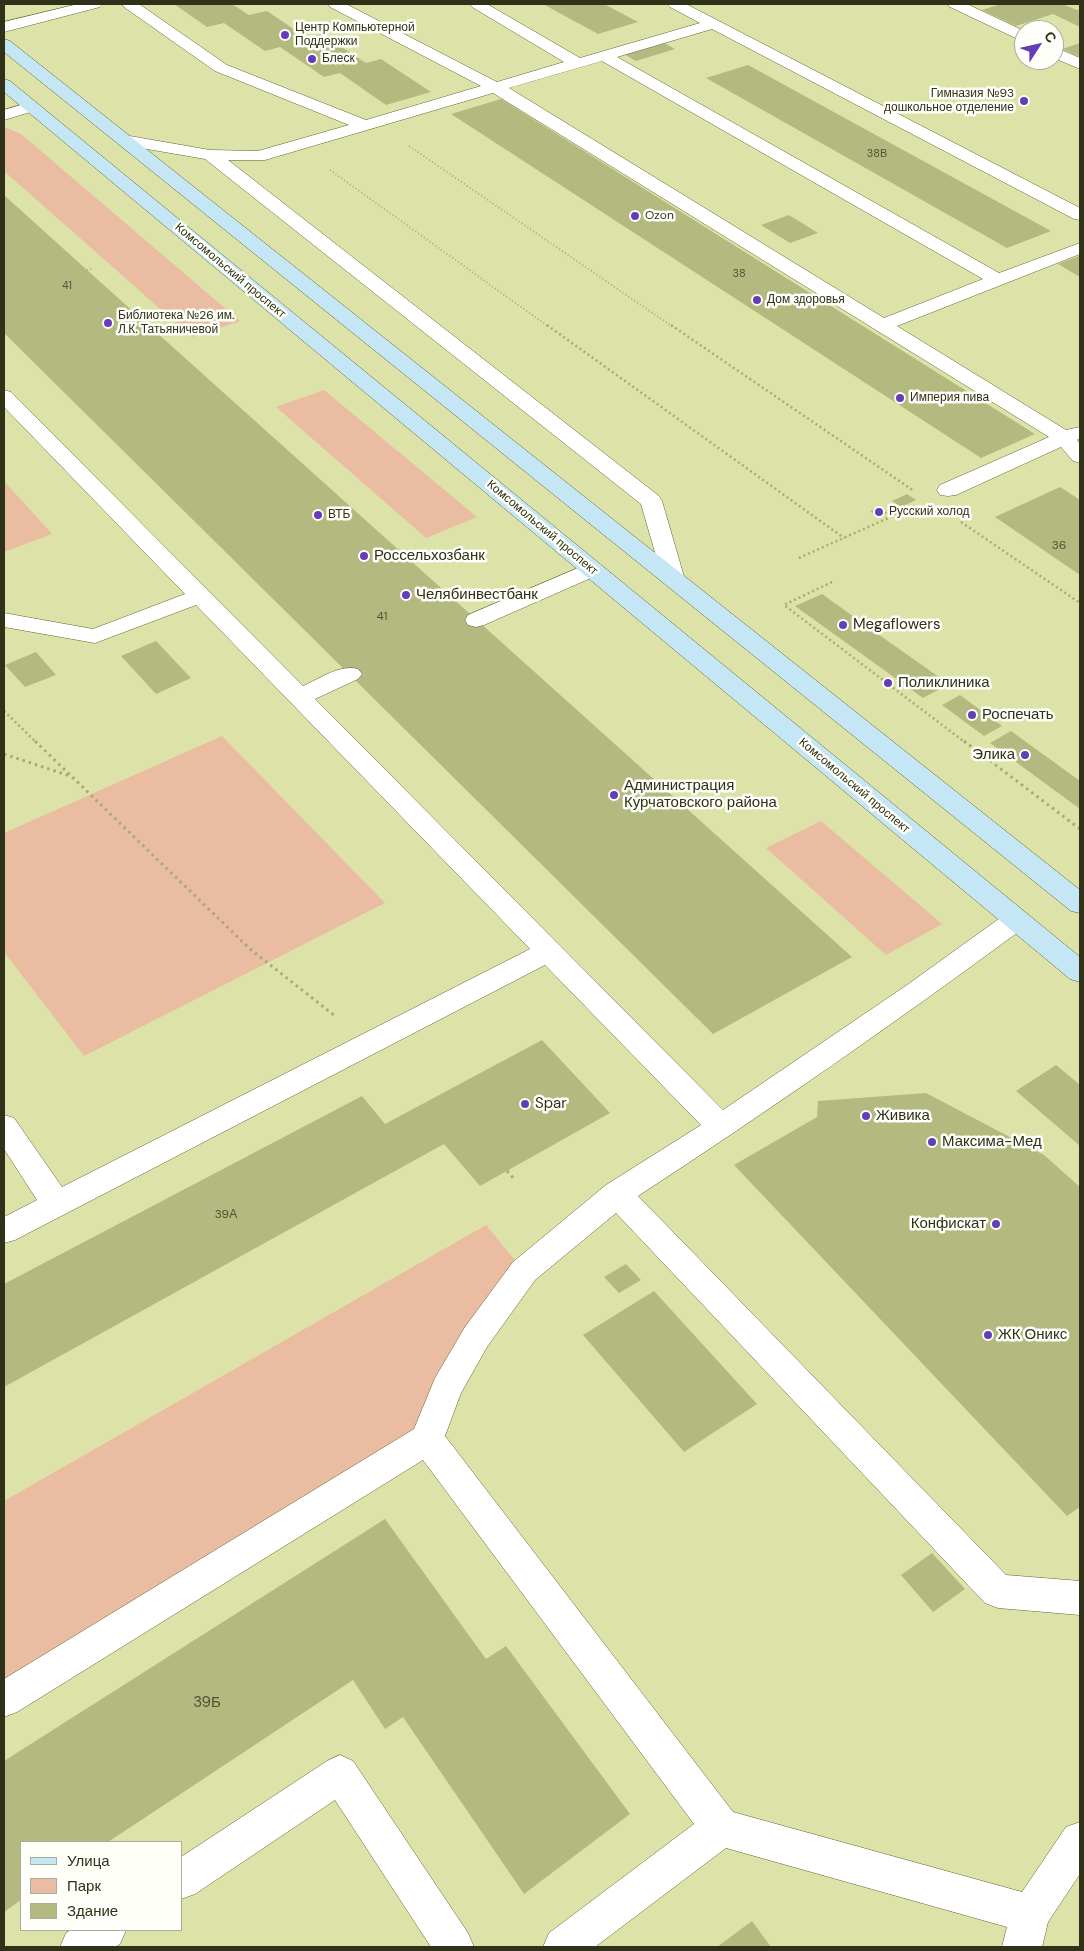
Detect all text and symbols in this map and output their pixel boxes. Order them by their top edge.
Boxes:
north arrow [1014,20,1064,70]
place label: Центр Компьютерной Поддержки [295,21,415,49]
text: С [1040,28,1061,46]
marker: Центр Компьютерной Поддержки [279,29,291,41]
place label: Блеск [322,52,355,66]
marker: Блеск [306,53,318,65]
place label: Гимназия №93 дошкольное отделение [884,87,1014,115]
marker: Гимназия №93 дошкольное отделение [1018,95,1030,107]
house number: 38В [867,147,887,161]
place label: Ozon [645,209,674,223]
marker: Ozon [629,210,641,222]
street label: Комсомольский проспект [172,220,288,322]
house number: 38 [732,267,746,281]
house number: 41 [62,279,72,293]
place label: Дом здоровья [767,293,845,307]
marker: Дом здоровья [751,294,763,306]
place label: Библиотека №26 им. Л.К. Татьяничевой [118,309,234,337]
marker: Библиотека №26 им. Л.К. Татьяничевой [102,317,114,329]
place label: Империя пива [910,391,989,405]
marker: Империя пива [894,392,906,404]
street label: Комсомольский проспект [484,477,600,579]
place label: Русский холод [889,505,970,519]
marker: Русский холод [873,506,885,518]
place label: ВТБ [328,508,350,522]
marker: ВТБ [312,509,324,521]
house number: 36 [1052,539,1066,553]
place label: Россельхозбанк [374,547,485,565]
marker: Россельхозбанк [358,550,370,562]
place label: Челябинвестбанк [416,586,538,604]
marker: Челябинвестбанк [400,589,412,601]
house number: 41 [376,610,388,624]
place label: Megaflowers [853,616,940,634]
marker: Megaflowers [837,619,849,631]
place label: Поликлиника [898,674,990,692]
marker: Поликлиника [882,677,894,689]
place label: Роспечать [982,706,1054,724]
marker: Роспечать [966,709,978,721]
street label: Комсомольский проспект [796,735,912,837]
place label: Элика [972,746,1015,764]
marker: Элика [1019,749,1031,761]
place label: Администрация Курчатовского района [624,777,777,812]
marker: Администрация Курчатовского района [608,789,620,801]
place label: Spar [535,1095,567,1113]
marker: Spar [519,1098,531,1110]
place label: Живика [876,1107,930,1125]
marker: Живика [860,1110,872,1122]
place label: Максима-Мед [942,1133,1042,1151]
marker: Максима-Мед [926,1136,938,1148]
house number: 39А [215,1208,237,1222]
place label: Конфискат [911,1215,986,1233]
marker: Конфискат [990,1218,1002,1230]
place label: ЖК Оникс [998,1326,1067,1344]
marker: ЖК Оникс [982,1329,994,1341]
house number: 39Б [193,1694,221,1712]
legend [20,1841,182,1931]
text: Улица [67,1851,110,1871]
text: Парк [67,1876,101,1896]
text: Здание [67,1901,118,1921]

